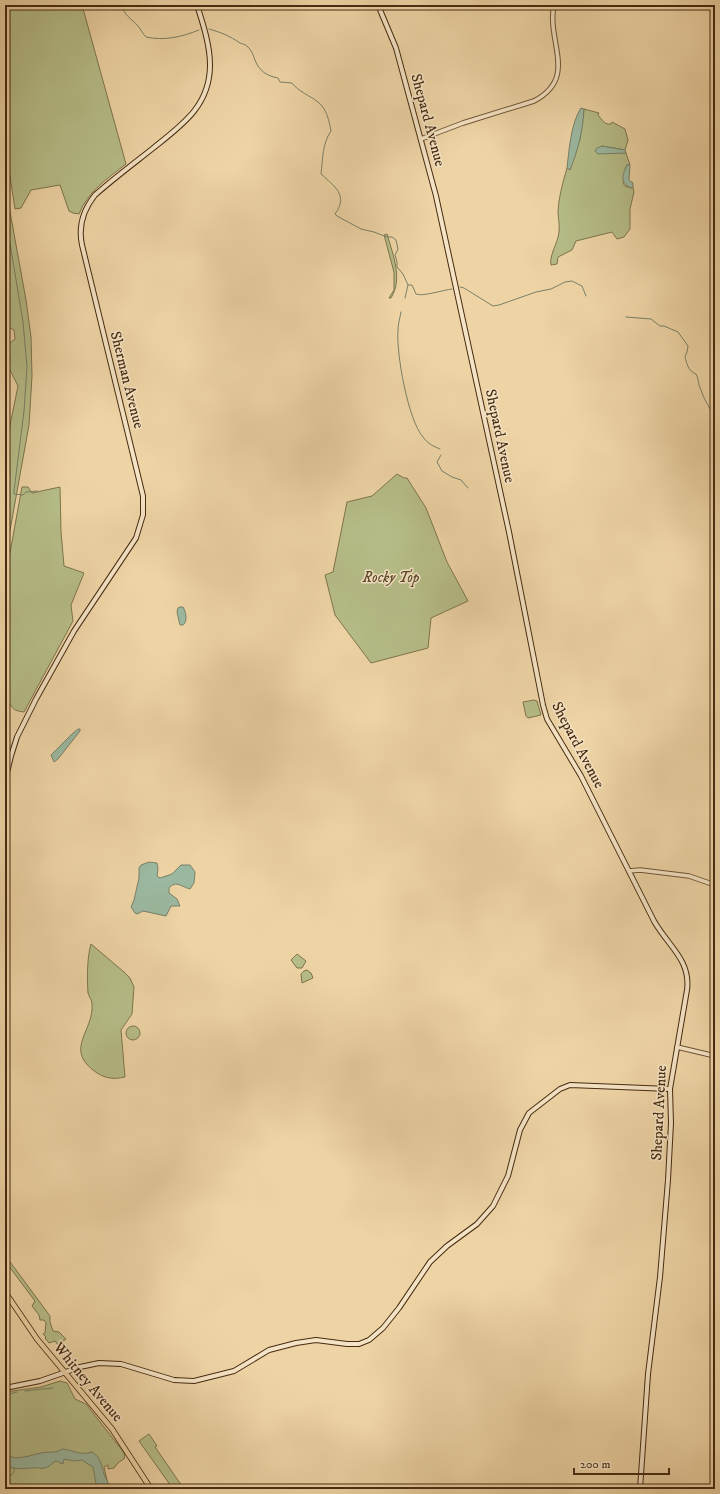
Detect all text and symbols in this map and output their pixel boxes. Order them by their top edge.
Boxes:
street label: Shepard Avenue [406,72,450,168]
street label: Sherman Avenue [106,329,148,431]
street label: Shepard Avenue [481,387,519,485]
park label: Rocky Top [362,568,420,587]
street label: Shepard Avenue [547,698,609,792]
street label: Shepard Avenue [647,1065,671,1161]
street label: Whitney Avenue [49,1338,127,1426]
scale bar [574,1450,669,1476]
text: 200 m [580,1457,610,1472]

